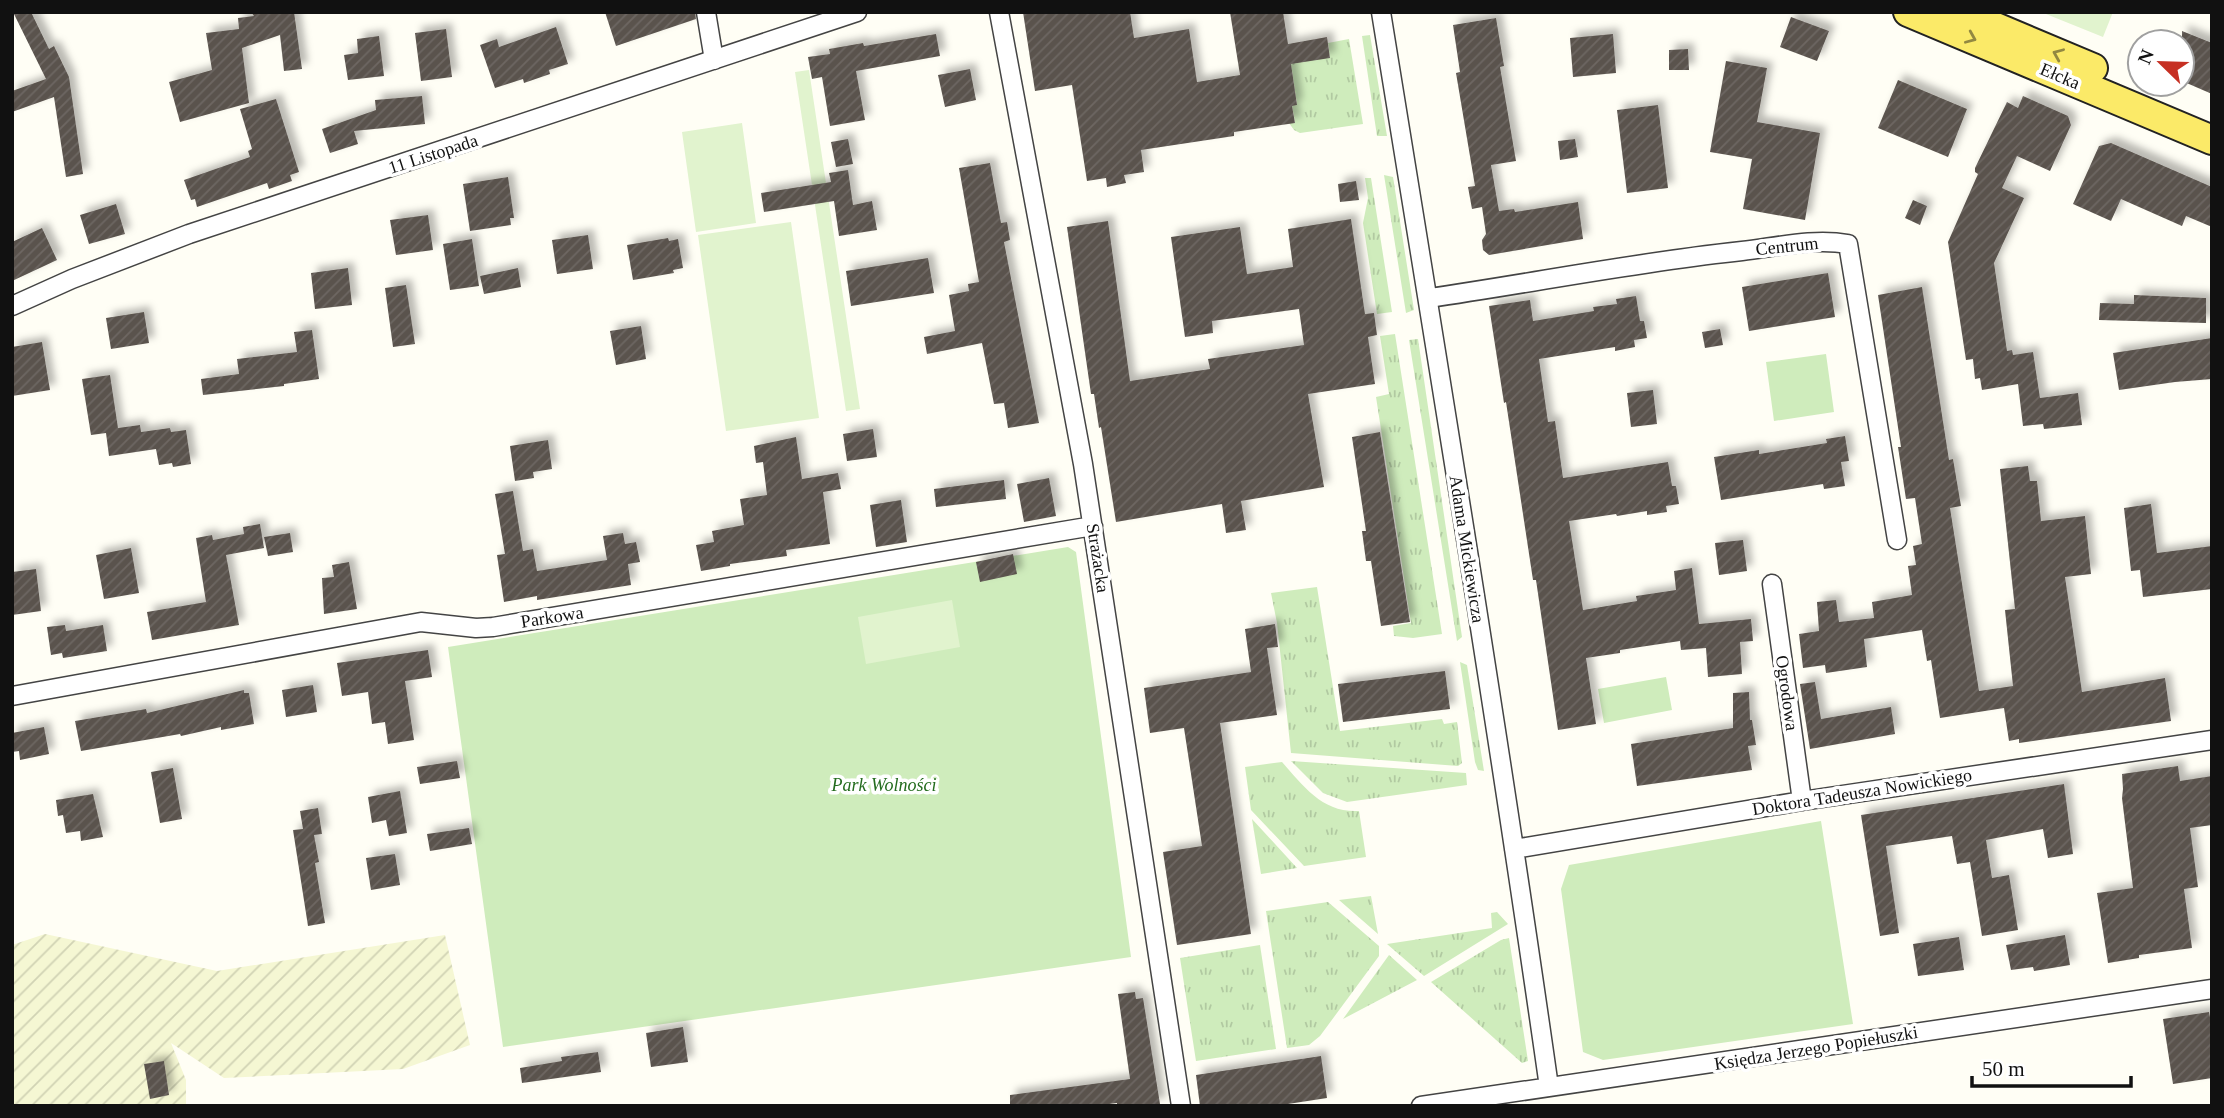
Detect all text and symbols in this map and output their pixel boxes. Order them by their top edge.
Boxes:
north arrow [2126,28,2196,98]
one-way arrow [1965,30,1977,44]
text: N [2133,46,2158,67]
one-way arrow [2053,48,2065,62]
street label: Ełcka [2037,59,2083,93]
street label: 11 Listopada [386,130,480,178]
street label: Centrum [1755,233,1819,259]
street label: Adama Mickiewicza [1445,474,1489,624]
street label: Strażacka [1083,522,1113,594]
street label: Parkowa [519,602,585,632]
street label: Ogrodowa [1772,654,1802,732]
street label: Doktora Tadeusza Nowickiego [1751,765,1973,819]
park label: Park Wolności [831,775,936,795]
street label: Księdza Jerzego Popiełuszki [1713,1022,1919,1074]
scale bar [1972,1044,2131,1088]
text: 50 m [1982,1057,2025,1081]

